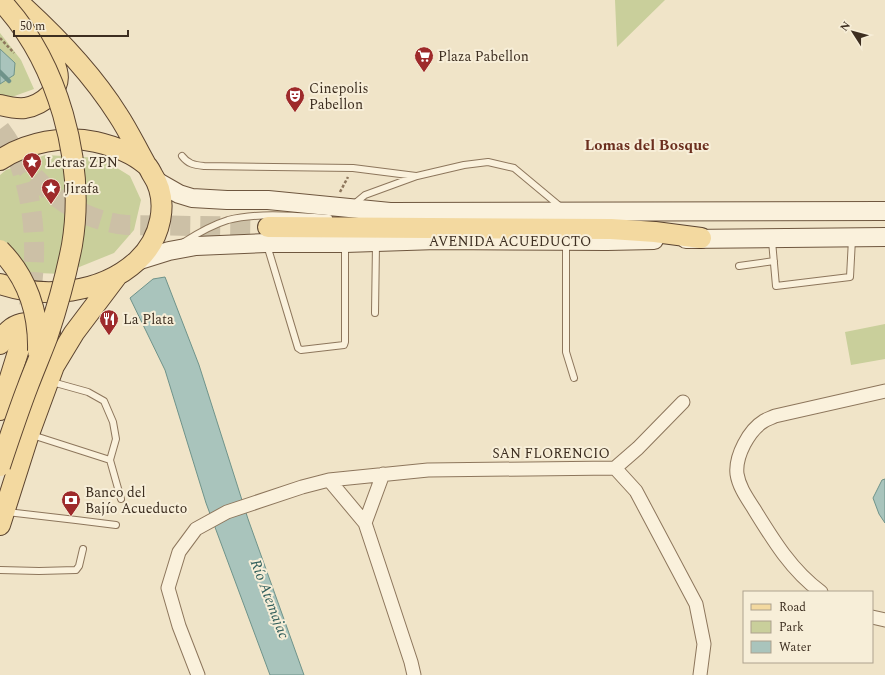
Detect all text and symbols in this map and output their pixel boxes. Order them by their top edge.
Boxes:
scale bar [14,12,128,38]
north arrow [833,12,873,52]
text: 50 m [20,17,45,36]
text: N [836,18,855,35]
supermarket icon: Plaza Pabellon [413,45,435,73]
place label: Plaza Pabellon [438,46,529,67]
place label: Cinepolis Pabellon [309,78,369,115]
theatre icon: Cinepolis Pabellon [284,85,306,113]
district label: Lomas del Bosque [585,134,709,157]
place icon: Letras ZPN [21,151,43,179]
place label: Letras ZPN [46,152,118,173]
place icon: Jirafa [40,177,62,205]
place label: Jirafa [65,178,99,199]
street label: AVENIDA ACUEDUCTO [429,231,591,252]
restaurant icon: La Plata [98,308,120,336]
place label: La Plata [123,309,174,330]
street label: SAN FLORENCIO [492,443,610,464]
place label: Banco del Bajío Acueducto [85,482,187,519]
bank icon: Banco del Bajío Acueducto [60,489,82,517]
water label: Río Atemajac [244,556,295,643]
legend [743,591,873,663]
text: Road [779,598,806,617]
text: Park [779,618,804,637]
text: Water [779,638,811,657]

